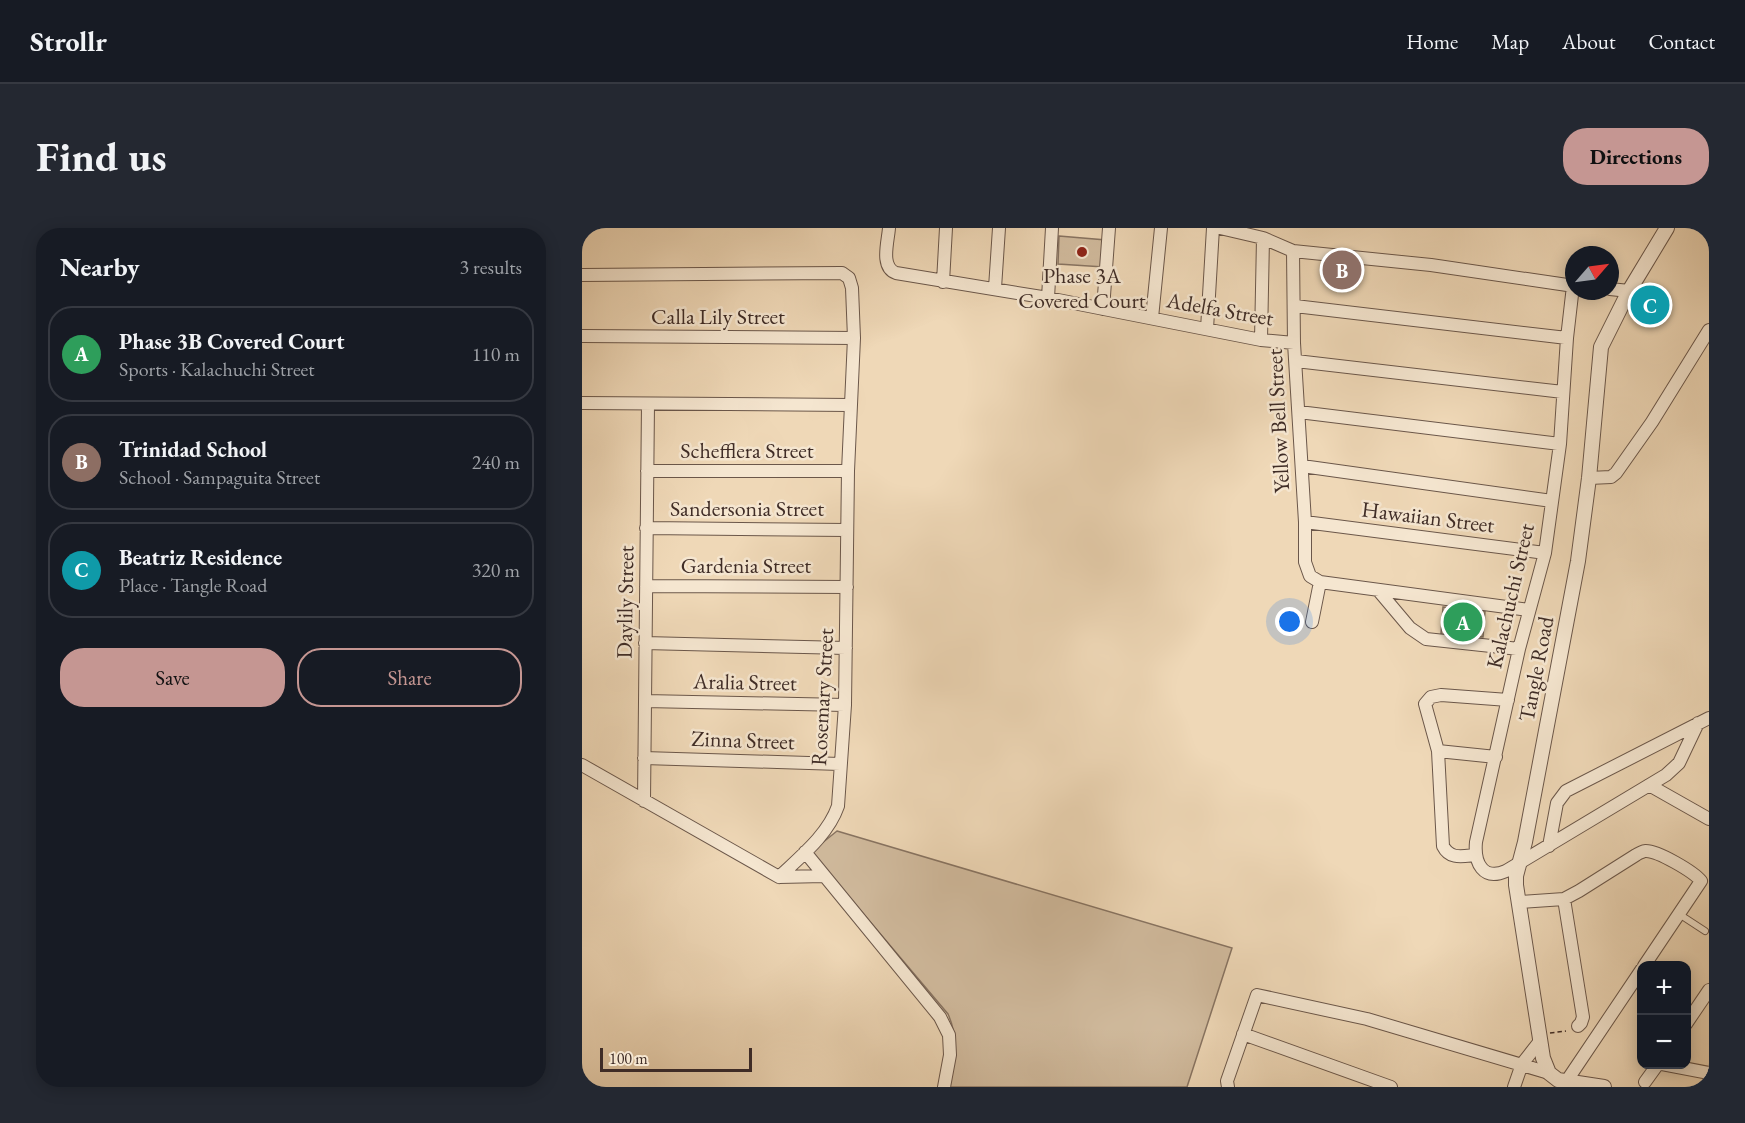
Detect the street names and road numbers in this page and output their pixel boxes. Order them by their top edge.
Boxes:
street label: Adelfa Street [1163,285,1276,333]
street label: Calla Lily Street [651,302,785,331]
street label: Yellow Bell Street [1260,348,1296,494]
street label: Schefflera Street [680,436,814,465]
street label: Sandersonia Street [670,494,824,523]
street label: Hawaiian Street [1360,494,1496,540]
street label: Kalachuchi Street [1479,520,1541,671]
street label: Daylily Street [610,545,640,659]
street label: Gardenia Street [681,551,811,580]
street label: Tangle Road [1512,613,1561,724]
street label: Rosemary Street [804,627,840,767]
street label: Aralia Street [692,667,797,697]
street label: Zinna Street [691,724,795,756]

